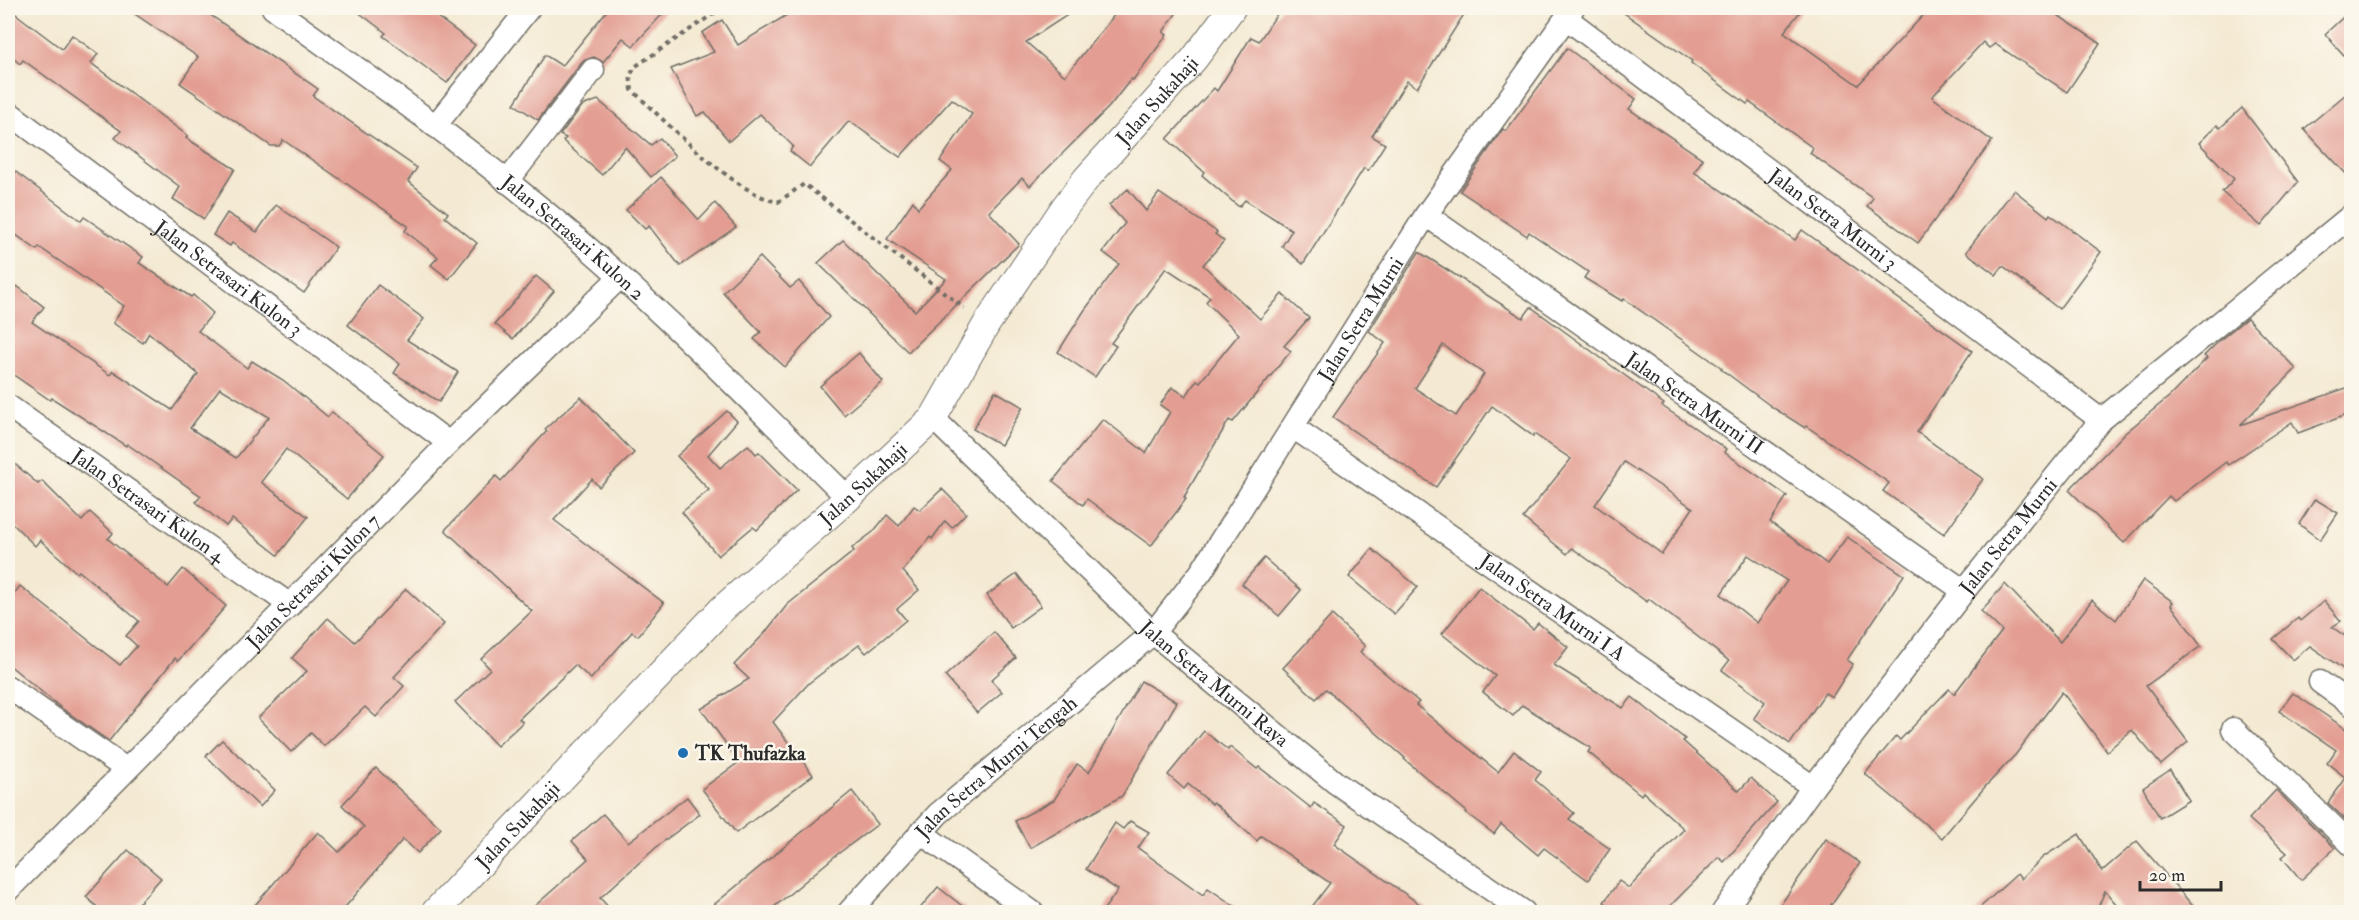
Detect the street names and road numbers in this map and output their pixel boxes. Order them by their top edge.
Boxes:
street label: Jalan Sukahaji [1110,51,1204,151]
street label: Jalan Setra Murni 3 [1763,162,1902,275]
street label: Jalan Setrasari Kulon 2 [495,169,650,306]
street label: Jalan Setrasari Kulon 3 [149,214,307,342]
street label: Jalan Setra Murni [1312,253,1409,387]
street label: Jalan Setra Murni II [1620,346,1768,460]
street label: Jalan Sukahaji [813,437,913,532]
street label: Jalan Setrasari Kulon 4 [66,442,231,569]
street label: Jalan Setra Murni [1954,473,2063,600]
street label: Jalan Setrasari Kulon 7 [240,509,385,655]
street label: Jalan Setra Murni I A [1474,548,1630,667]
street label: Jalan Setra Murni Raya [1134,614,1294,753]
street label: Jalan Setra Murni Tengah [909,690,1083,844]
street label: Jalan Sukahaji [470,776,565,875]

